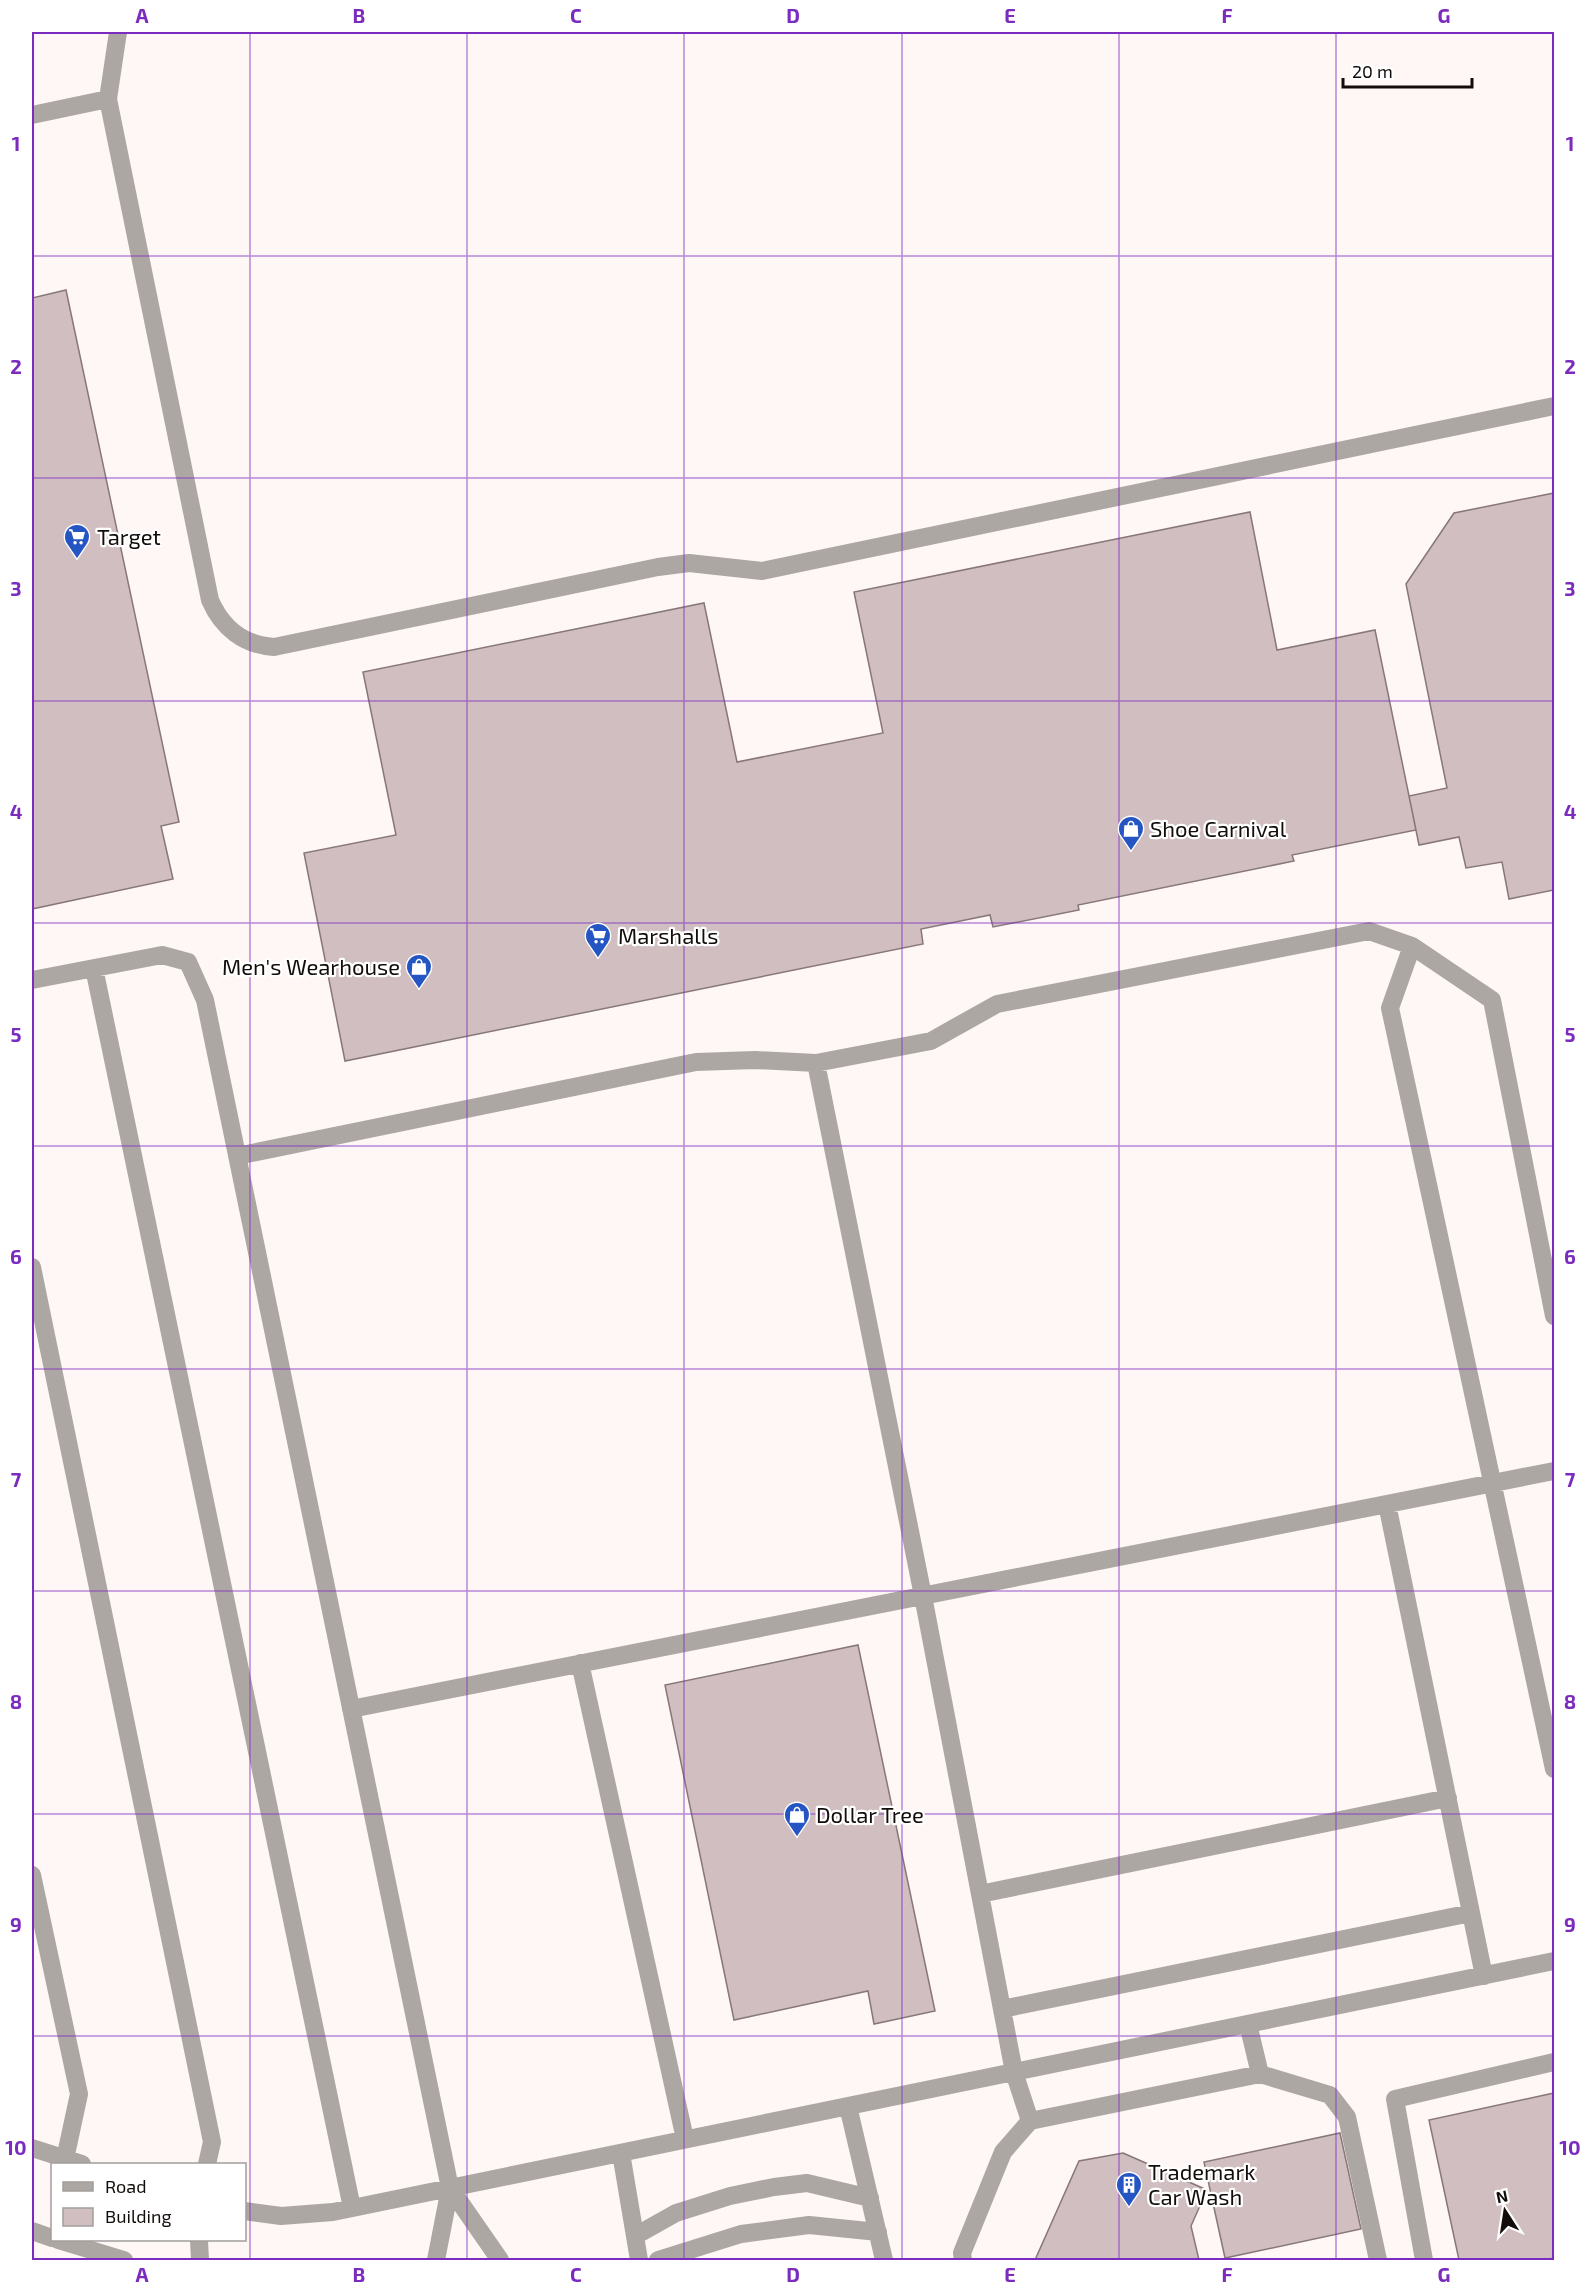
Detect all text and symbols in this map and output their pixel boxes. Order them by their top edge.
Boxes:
text: A [135,3,149,27]
text: B [353,3,365,27]
text: C [570,3,582,27]
text: D [786,3,800,27]
text: E [1004,3,1016,27]
text: F [1221,3,1233,27]
text: G [1438,3,1450,27]
scale bar [1343,51,1472,89]
text: 20 m [1352,60,1393,82]
text: 1 [12,131,20,155]
text: 1 [1566,131,1574,155]
text: 2 [10,354,22,378]
text: 2 [1564,354,1576,378]
supermarket icon: Target [62,522,92,560]
place label: Target [97,523,161,549]
text: 3 [10,576,22,600]
text: 3 [1564,576,1576,600]
text: 4 [10,799,23,823]
text: 4 [1564,799,1577,823]
shop icon: Shoe Carnival [1116,814,1146,852]
place label: Shoe Carnival [1150,815,1287,841]
supermarket icon: Marshalls [583,921,613,959]
place label: Marshalls [618,922,718,948]
shop icon: Men's Wearhouse [404,952,434,990]
place label: Men's Wearhouse [222,953,400,979]
text: 5 [10,1022,22,1046]
text: 5 [1564,1022,1576,1046]
text: 6 [10,1244,22,1268]
text: 6 [1564,1244,1576,1268]
text: 7 [11,1467,22,1491]
text: 7 [1565,1467,1576,1491]
text: 8 [10,1689,22,1713]
text: 8 [1564,1689,1576,1713]
shop icon: Dollar Tree [782,1800,812,1838]
place label: Dollar Tree [816,1801,924,1827]
text: 9 [10,1912,22,1936]
text: 9 [1564,1912,1576,1936]
text: 10 [5,2135,27,2159]
text: 10 [1559,2135,1581,2159]
place label: Trademark Car Wash [1148,2158,1255,2209]
legend [51,2163,246,2241]
building icon: Trademark Car Wash [1114,2170,1144,2208]
text: Road [105,2175,146,2197]
north arrow [1475,2181,1535,2241]
text: N [1494,2185,1509,2206]
text: Building [105,2205,172,2227]
text: A [135,2262,149,2286]
text: B [353,2262,365,2286]
text: C [570,2262,582,2286]
text: D [786,2262,800,2286]
text: E [1004,2262,1016,2286]
text: F [1221,2262,1233,2286]
text: G [1438,2262,1450,2286]

